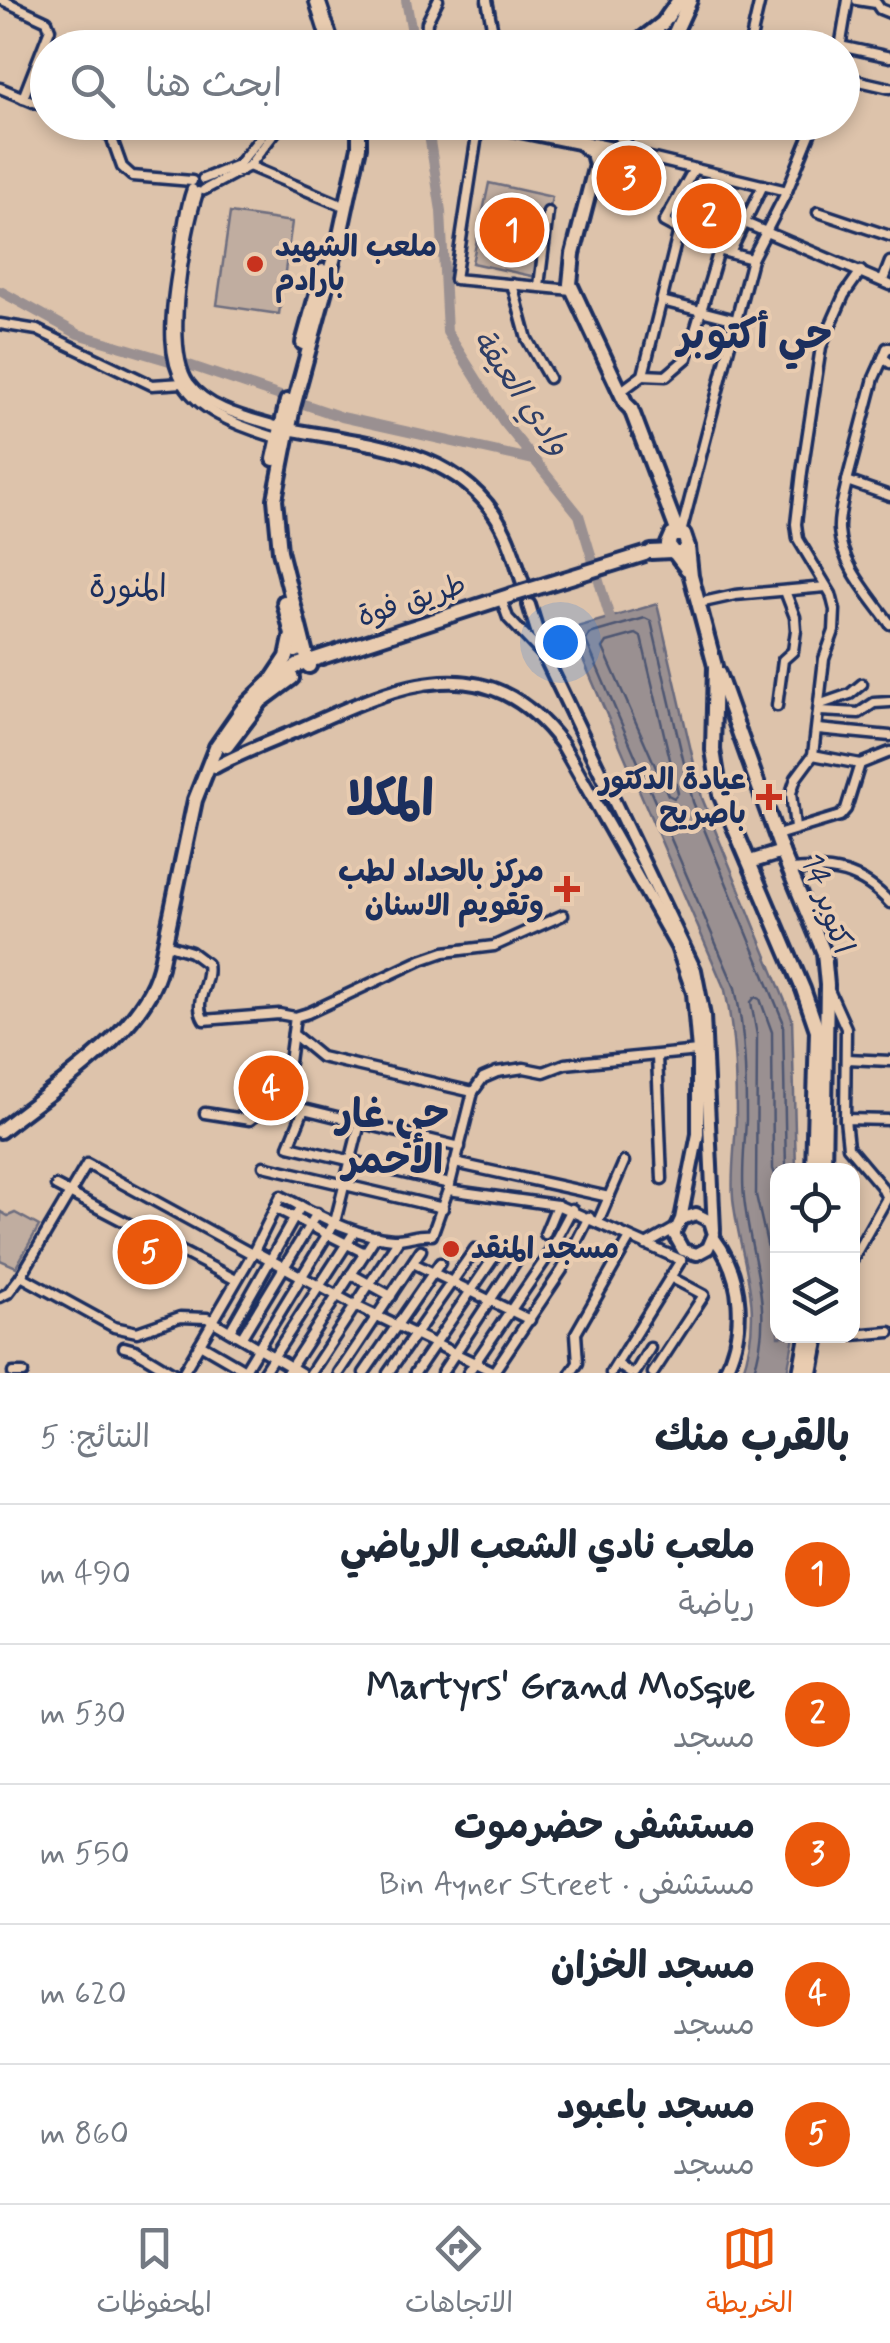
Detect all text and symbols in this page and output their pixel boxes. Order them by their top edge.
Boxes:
search box [30,30,860,140]
icon: search [65,58,120,113]
text: ابحث هنا [145,61,282,110]
pin: 3 [596,140,662,216]
pin: 2 [676,178,742,254]
pin: 1 [480,192,544,268]
place label: ملعب الشهيد بارادم [275,228,437,303]
marker: ملعب الشهيد بارادم [244,253,266,275]
district label: حي أكتوبر [674,310,832,370]
water label: وادي العيقة [461,321,579,465]
street label: طريق فوة [353,565,471,637]
district label: المنورة [89,567,167,609]
your location [535,617,586,668]
place label: عيادة الدكتور باصريح [596,761,746,834]
district label: المكلا [346,768,434,834]
marker: عيادة الدكتور باصريح [756,784,782,810]
street label: 14 اكتوبر [792,849,862,959]
place label: مركز بالحداد لطب وتقويم الاسنان [338,853,544,928]
marker: مركز بالحداد لطب وتقويم الاسنان [554,876,580,902]
pin: 4 [238,1050,304,1126]
district label: حي غار الأحمر [333,1090,449,1188]
map controls [770,1163,860,1343]
button: locate [770,1163,860,1253]
pin: 5 [118,1214,182,1290]
place label: مسجد المنقد [471,1230,619,1269]
marker: مسجد المنقد [440,1238,462,1260]
button: layers [770,1253,860,1343]
text: بالقرب منك [654,1411,850,1466]
text: النتائج: 5 [40,1417,150,1459]
text: ملعب نادي الشعب الرياضي [340,1523,755,1572]
text: 490 m [40,1553,131,1595]
text: 1 [810,1553,825,1595]
text: رياضة [678,1584,755,1626]
text: Martyrs' Grand Mosque [366,1663,755,1712]
text: 530 m [40,1693,126,1735]
text: 2 [810,1693,825,1735]
text: مسجد [673,1717,755,1759]
text: مستشفى حضرموت [454,1803,755,1852]
text: 550 m [40,1833,130,1875]
text: 3 [810,1833,825,1875]
text: مستشفى · Bin Ayner Street [379,1864,755,1906]
text: مسجد الخزان [551,1943,755,1992]
text: 620 m [40,1973,127,2015]
text: 4 [808,1973,827,2015]
text: مسجد [673,2004,755,2046]
text: مسجد باعبود [557,2083,755,2132]
text: 860 m [40,2113,129,2155]
text: 5 [808,2113,827,2155]
text: مسجد [673,2144,755,2186]
tab: المحفوظات [97,2221,212,2327]
tab: الاتجاهات [405,2221,513,2327]
tab: الخريطة [706,2221,793,2327]

